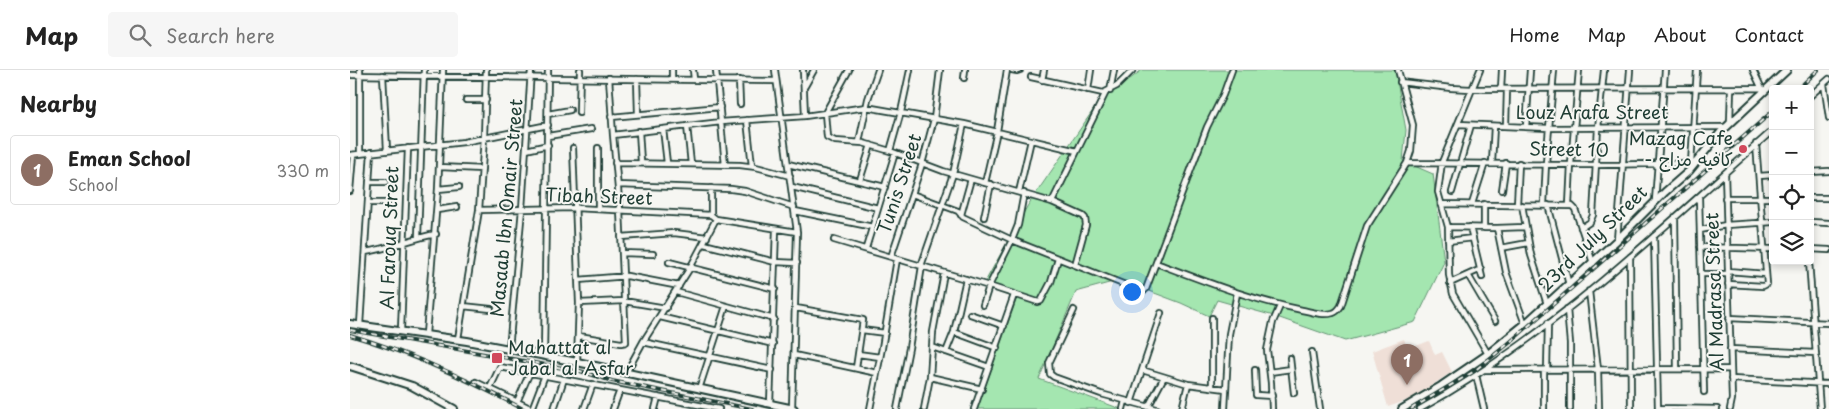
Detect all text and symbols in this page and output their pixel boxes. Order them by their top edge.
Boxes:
search box [108,12,458,57]
text: Map [25,17,78,53]
icon: search [126,21,154,49]
text: Search here [166,21,275,49]
text: Home [1509,21,1559,48]
text: Map [1587,21,1626,48]
text: About [1654,21,1706,48]
text: Contact [1734,21,1804,48]
map controls [1769,85,1814,265]
button: + [1769,85,1814,130]
text: Nearby [20,87,97,119]
street label: Masaab Ibn Omair Street [483,98,528,318]
street label: Louz Arafa Street [1516,98,1668,125]
place label: Mazag Cafe - كافيه مزاج [1629,124,1733,172]
street label: Tunis Street [870,130,928,237]
button: − [1769,130,1814,175]
street label: Street 10 [1529,134,1609,163]
marker: Mazag Cafe - كافيه مزاج [1737,143,1749,155]
text: Eman School [68,144,191,172]
text: 1 [33,158,41,182]
text: 330 m [276,158,329,182]
street label: Al Farouq Street [373,166,404,310]
text: School [68,172,118,196]
button: locate [1769,175,1814,220]
street label: 23rd July Street [1531,179,1653,297]
street label: Tibah Street [545,180,653,211]
street label: Al Madrasa Street [1697,212,1730,372]
button: layers [1769,220,1814,265]
your location [1119,279,1145,305]
place label: Mahattat al Jabal al Asfar [508,333,634,381]
pin: 1 [1391,344,1423,385]
marker: Mahattat al Jabal al Asfar [490,351,504,365]

